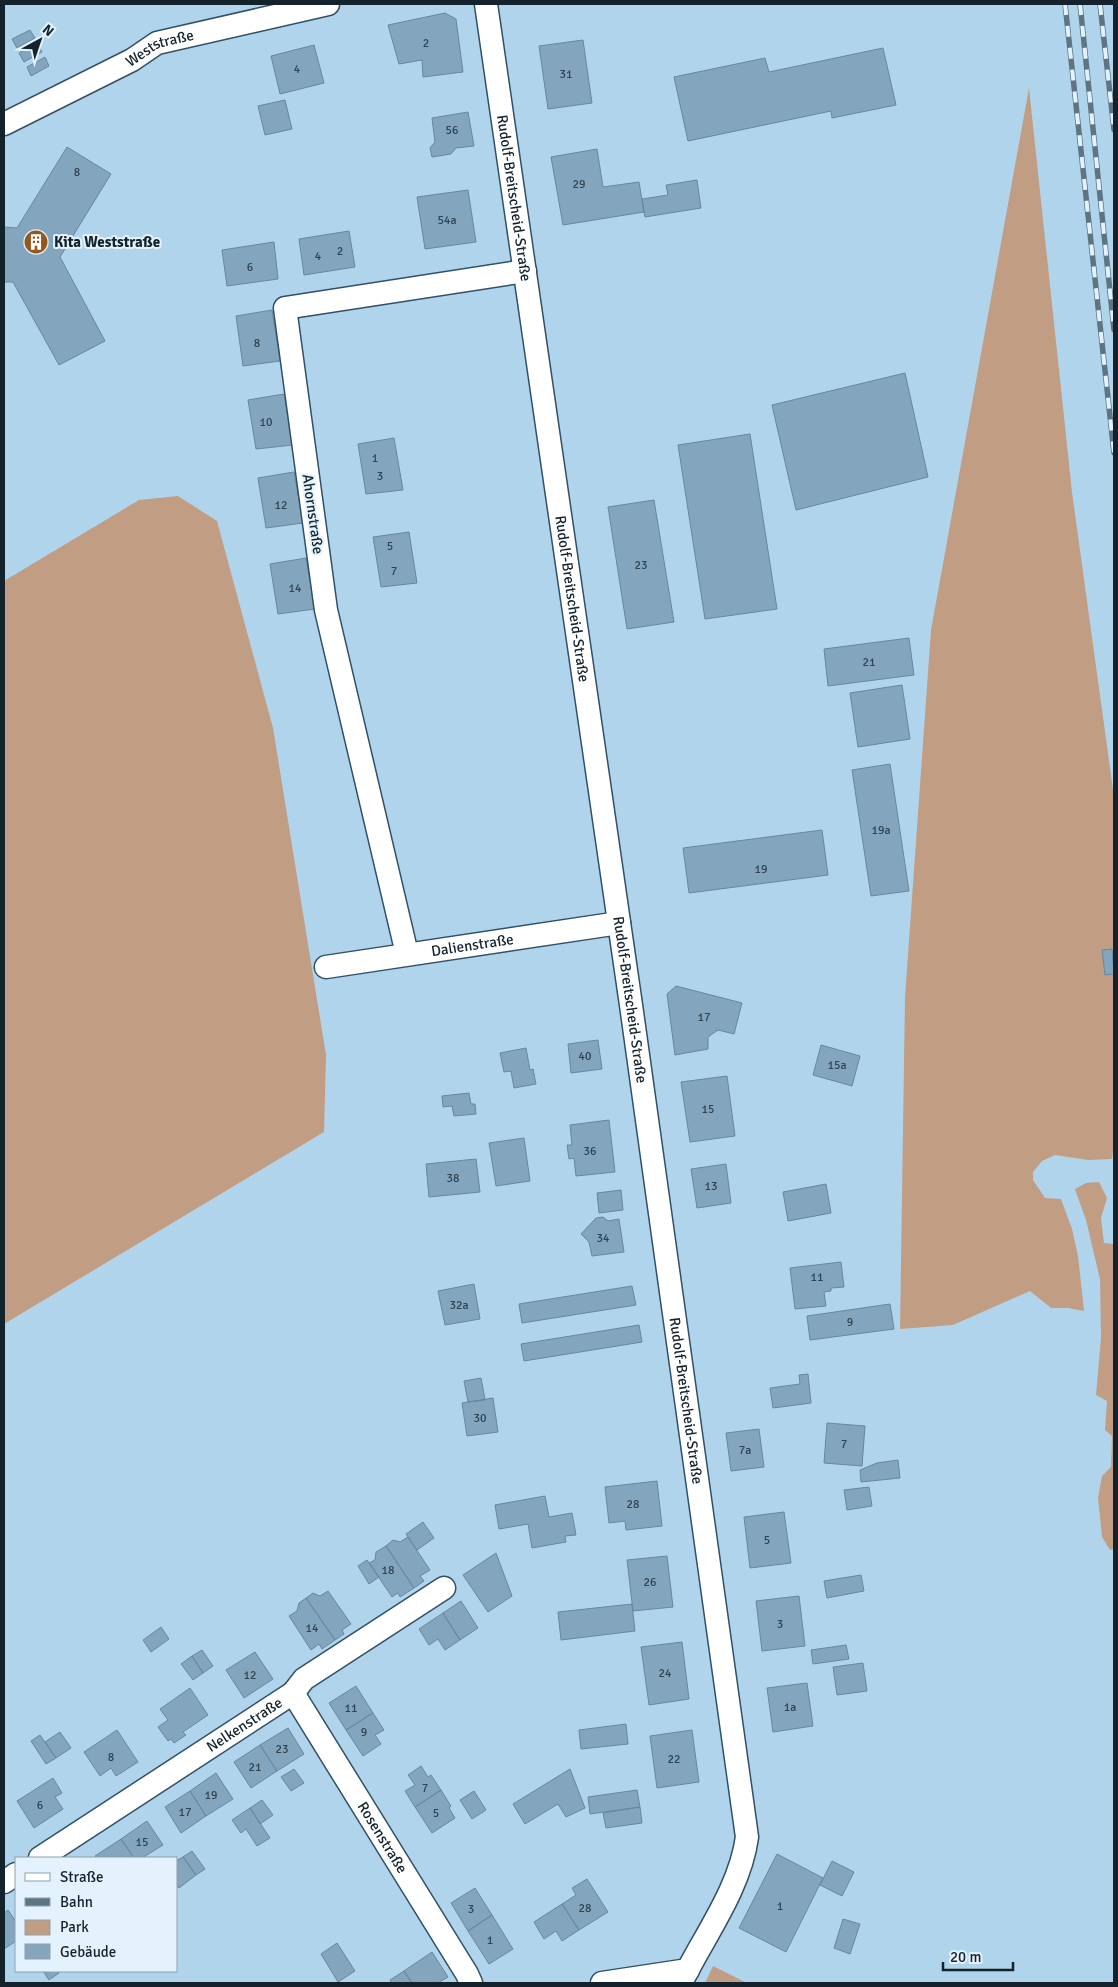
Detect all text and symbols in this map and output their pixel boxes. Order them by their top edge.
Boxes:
north arrow [15,15,65,65]
text: N [39,21,57,40]
street label: Weststraße [122,26,195,71]
house number: 2 [423,36,429,51]
house number: 4 [294,62,301,77]
house number: 31 [560,67,572,82]
street label: Rudolf-Breitscheid-Straße [493,113,535,283]
house number: 56 [446,123,458,138]
house number: 8 [74,165,80,180]
house number: 29 [573,177,585,192]
house number: 54a [437,213,457,228]
building icon: Kita Weststraße [23,229,49,255]
place label: Kita Weststraße [54,233,160,251]
house number: 2 [337,244,343,259]
house number: 4 [315,249,322,264]
house number: 6 [247,260,253,275]
house number: 8 [254,336,260,351]
house number: 10 [260,415,272,430]
house number: 1 [372,451,378,466]
house number: 3 [377,469,383,484]
street label: Ahornstraße [298,473,328,555]
house number: 12 [275,498,287,513]
street label: Rudolf-Breitscheid-Straße [551,514,593,683]
house number: 5 [387,539,393,554]
house number: 23 [635,558,647,573]
house number: 7 [391,564,397,579]
house number: 14 [289,581,302,596]
house number: 21 [863,655,875,670]
house number: 19a [871,823,891,838]
house number: 19 [755,862,767,877]
street label: Rudolf-Breitscheid-Straße [609,915,651,1084]
street label: Dalienstraße [430,930,515,960]
house number: 17 [698,1010,710,1025]
house number: 40 [579,1049,591,1064]
house number: 15a [827,1058,847,1073]
house number: 15 [702,1102,714,1117]
house number: 36 [584,1144,596,1159]
house number: 38 [447,1171,459,1186]
house number: 13 [705,1179,717,1194]
house number: 34 [597,1231,610,1246]
house number: 11 [811,1270,823,1285]
house number: 32a [449,1298,469,1313]
house number: 9 [847,1315,853,1330]
street label: Rudolf-Breitscheid-Straße [666,1316,707,1485]
house number: 30 [474,1411,486,1426]
house number: 7 [841,1437,847,1452]
house number: 7a [739,1443,751,1458]
house number: 28 [627,1497,639,1512]
house number: 5 [764,1533,770,1548]
house number: 18 [382,1563,394,1578]
house number: 26 [644,1575,656,1590]
house number: 3 [777,1617,783,1632]
house number: 14 [306,1621,319,1636]
house number: 24 [659,1666,672,1681]
house number: 12 [244,1668,256,1683]
street label: Nelkenstraße [203,1693,286,1756]
house number: 1a [784,1700,796,1715]
house number: 11 [345,1701,357,1716]
house number: 9 [361,1725,367,1740]
house number: 23 [276,1742,288,1757]
house number: 8 [108,1750,114,1765]
house number: 22 [668,1752,680,1767]
house number: 21 [249,1760,261,1775]
house number: 7 [422,1781,428,1796]
house number: 19 [205,1788,217,1803]
house number: 6 [37,1798,43,1813]
street label: Rosenstraße [354,1799,411,1877]
house number: 17 [179,1805,191,1820]
house number: 5 [433,1806,439,1821]
house number: 15 [136,1835,148,1850]
legend [15,1857,178,1972]
text: Straße [60,1868,104,1886]
text: Bahn [60,1893,93,1911]
house number: 1 [777,1899,783,1914]
house number: 28 [579,1901,591,1916]
house number: 3 [468,1902,474,1917]
text: Park [60,1918,89,1936]
house number: 1 [487,1933,493,1948]
scale bar [943,1940,1013,1972]
text: Gebäude [60,1943,116,1961]
text: 20 m [950,1948,981,1966]

